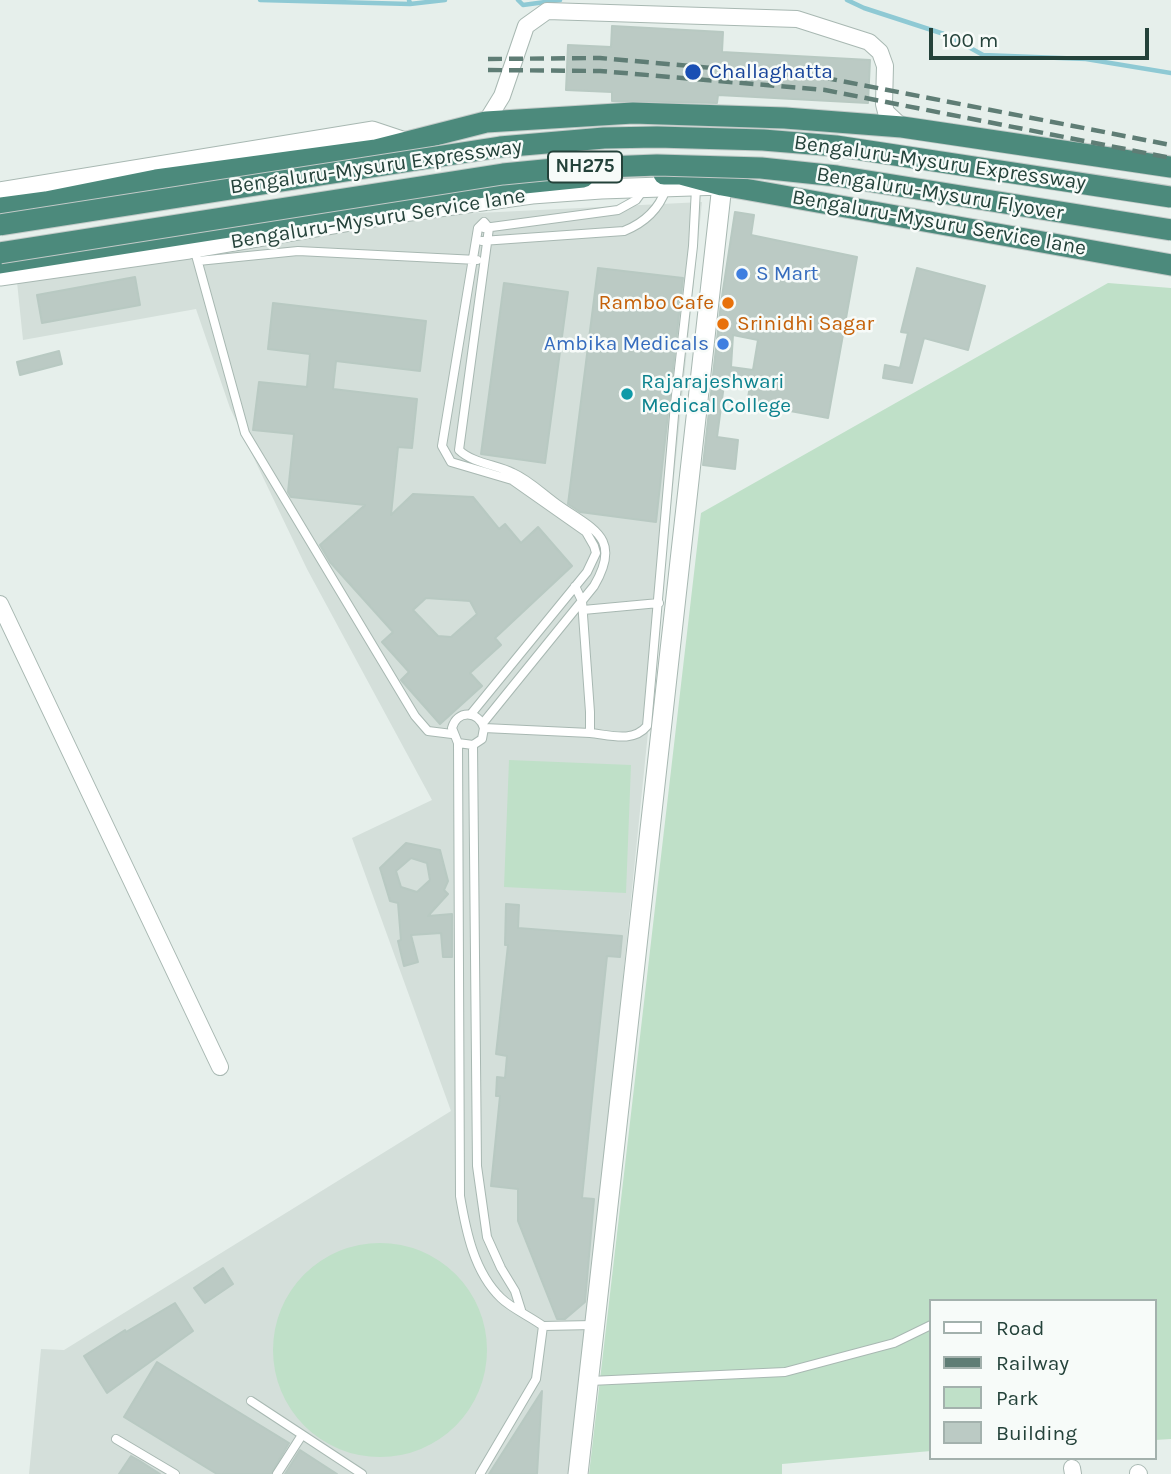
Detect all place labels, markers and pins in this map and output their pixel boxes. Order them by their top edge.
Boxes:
place label: Challaghatta [709,59,833,85]
marker: Challaghatta [683,62,703,82]
place label: S Mart [756,261,819,287]
marker: S Mart [734,266,750,282]
place label: Rambo Cafe [599,290,714,316]
marker: Rambo Cafe [720,295,736,311]
place label: Srinidhi Sagar [737,311,874,337]
marker: Srinidhi Sagar [715,316,731,332]
place label: Ambika Medicals [544,331,709,357]
marker: Ambika Medicals [715,336,731,352]
place label: Rajarajeshwari Medical College [641,369,791,419]
marker: Rajarajeshwari Medical College [619,386,635,402]

